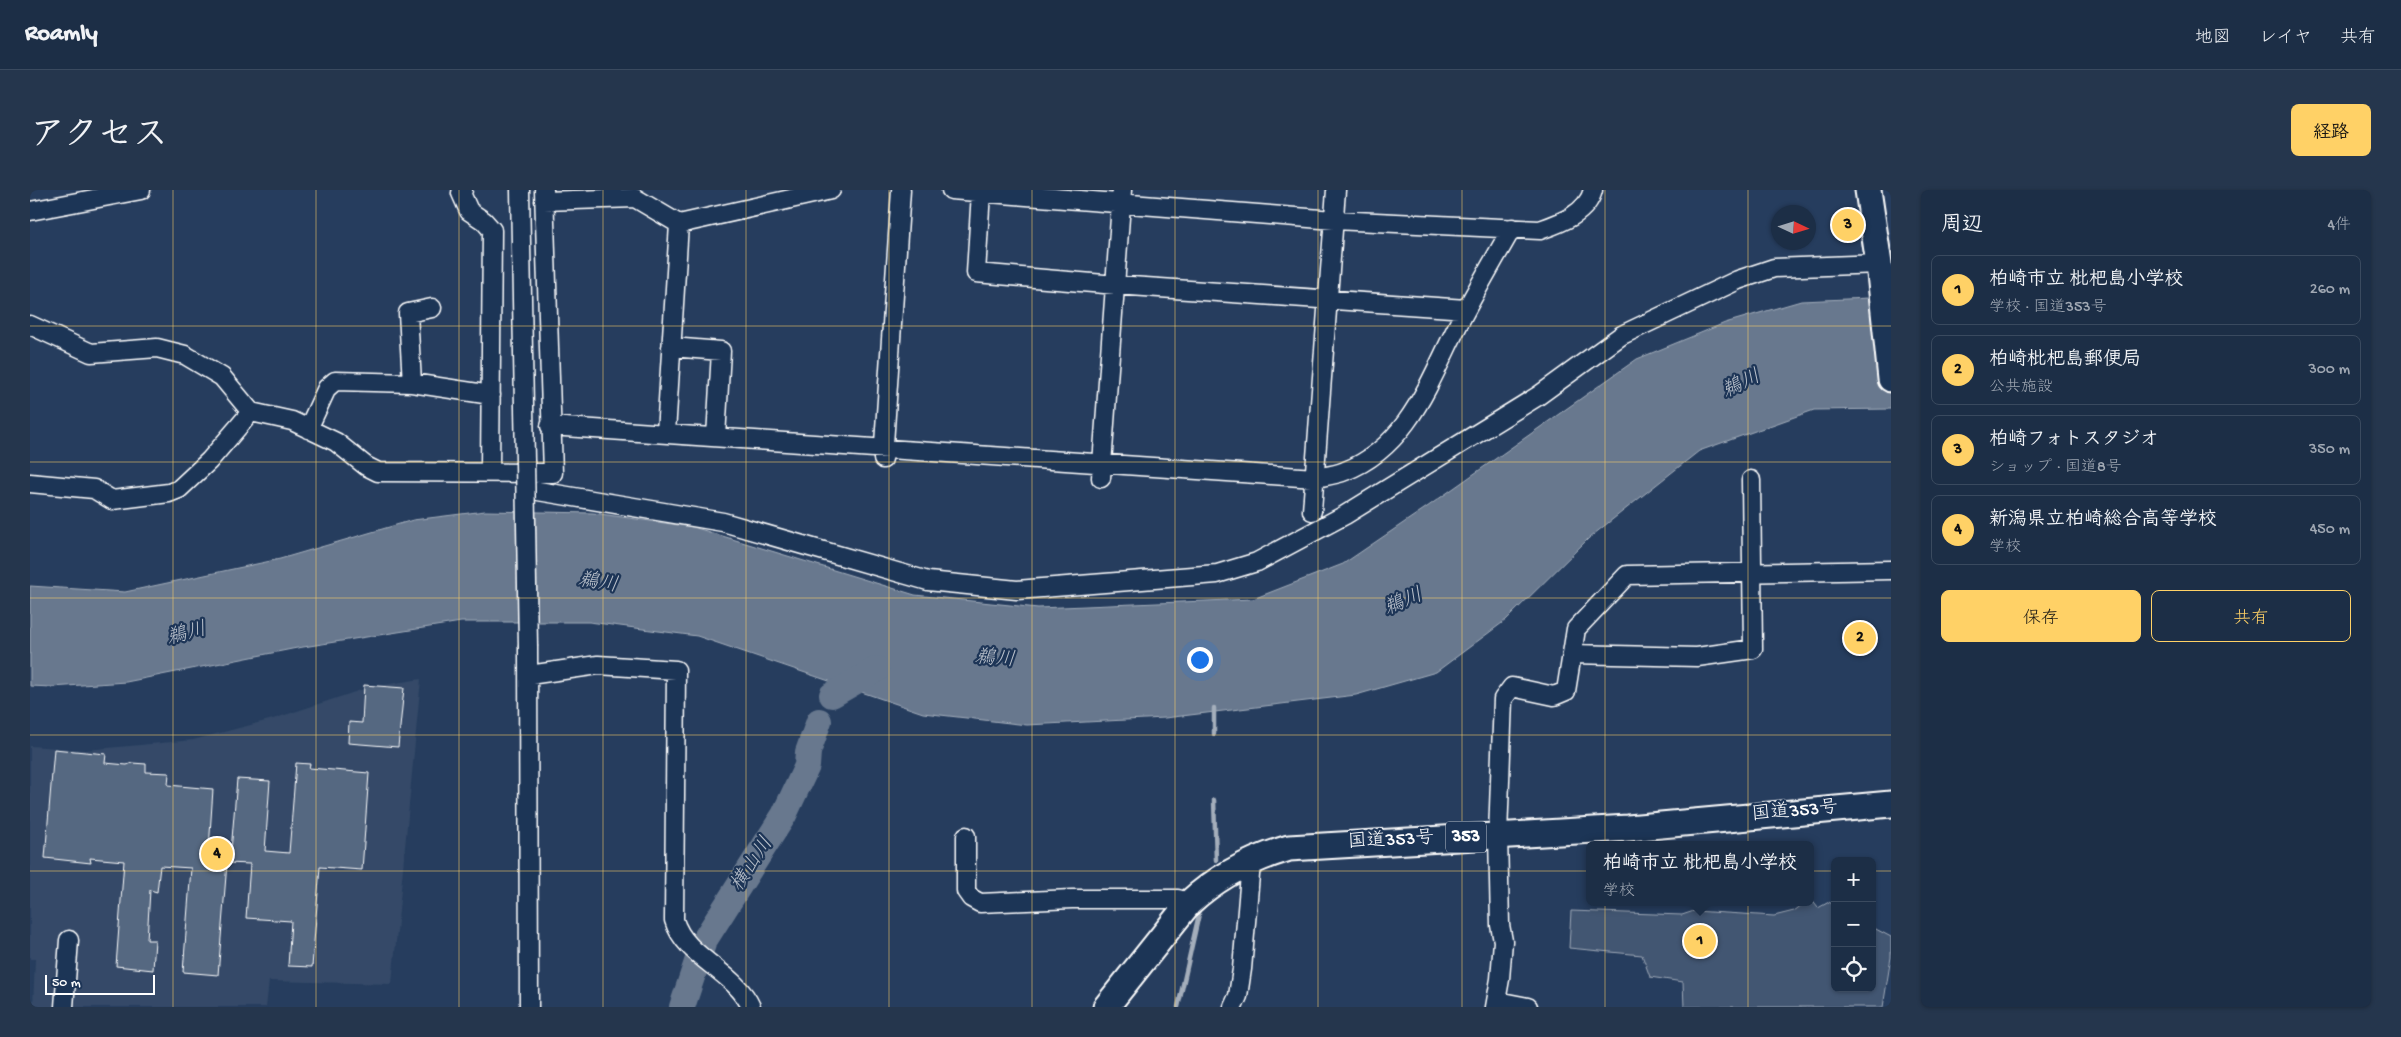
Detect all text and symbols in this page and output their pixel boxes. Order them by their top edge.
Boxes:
text: Roamly [25,20,98,49]
text: 地図 [2195,28,2231,49]
text: レイヤ [2259,28,2312,49]
text: 共有 [2340,28,2376,49]
button: 経路 [2291,104,2371,156]
text: アクセス [30,117,168,158]
north arrow [1771,205,1816,250]
pin: 3 [1832,206,1864,244]
text: 周辺 [1941,214,1983,239]
text: 4件 [2327,217,2351,236]
text: 柏崎市立 枇杷島小学校 [1989,269,2184,292]
text: 1 [1955,281,1961,300]
text: 260 m [2310,281,2350,300]
text: 学校 · 国道353号 [1989,299,2107,318]
text: 柏崎枇杷島郵便局 [1989,349,2141,372]
text: 2 [1954,361,1962,380]
text: 300 m [2308,361,2350,380]
water label: 鵜川 [1718,364,1765,404]
text: 公共施設 [1989,379,2053,398]
text: 柏崎フォトスタジオ [1989,429,2159,452]
text: 3 [1954,441,1962,460]
text: 350 m [2309,441,2350,460]
text: ショップ · 国道8号 [1989,459,2122,478]
text: 新潟県立柏崎総合高等学校 [1989,509,2217,532]
text: 4 [1954,521,1962,540]
text: 450 m [2310,521,2350,540]
text: 学校 [1989,539,2021,558]
water label: 鵜川 [576,568,620,598]
water label: 鵜川 [1380,583,1427,621]
button: 保存 [1941,590,2141,642]
button: 共有 [2151,590,2351,642]
water label: 鵜川 [164,617,209,651]
pin: 2 [1844,619,1876,657]
water label: 鵜川 [974,645,1016,673]
your location [1187,647,1213,673]
street label: 国道353号 [1751,796,1839,827]
road number: 353 [1446,822,1486,852]
street label: 国道353号 [1347,826,1435,855]
water label: 横山川 [726,833,779,896]
pin: 4 [201,835,233,873]
popup [1586,841,1814,906]
text: 柏崎市立 枇杷島小学校 [1603,853,1797,876]
map controls [1831,857,1876,992]
button: + [1831,857,1876,902]
text: 学校 [1603,883,1635,902]
button: − [1831,902,1876,947]
pin: 1 [1684,922,1716,960]
button: locate [1831,947,1876,992]
scale bar [45,972,155,995]
text: 50 m [52,975,81,992]

